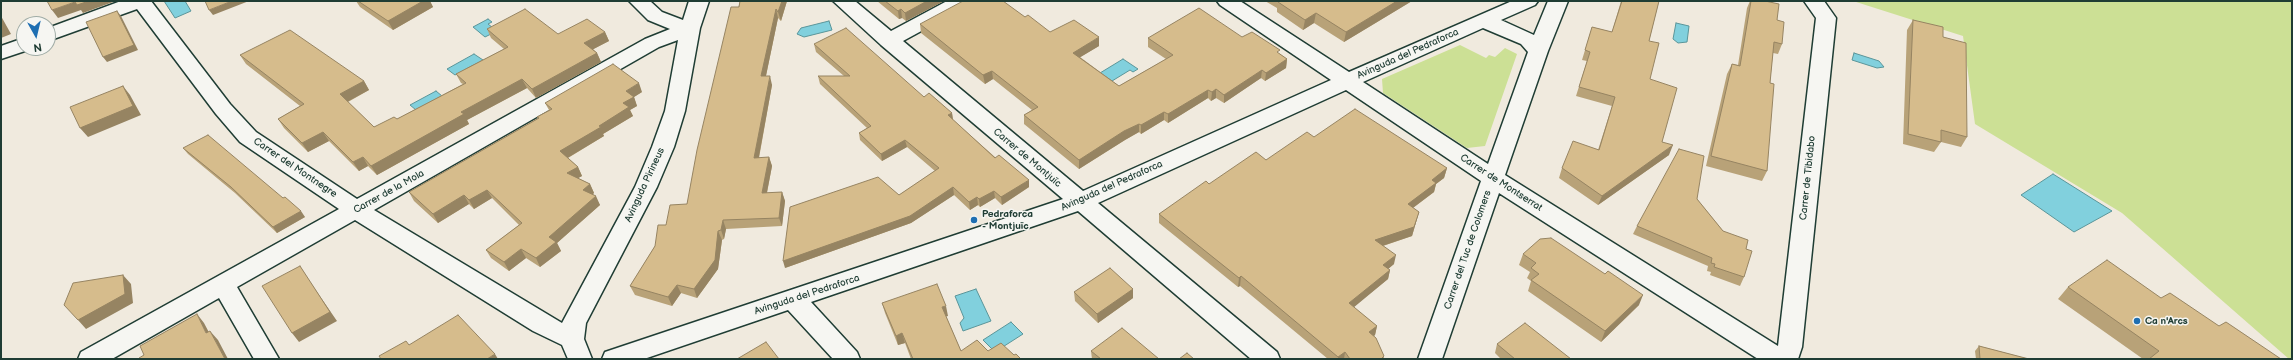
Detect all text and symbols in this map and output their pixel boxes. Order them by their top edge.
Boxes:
north arrow [16,16,56,56]
street label: Avinguda del Pedraforca [1355,26,1461,82]
text: N [33,40,43,54]
street label: Carrer de Montjuïc [990,126,1064,190]
street label: Carrer de Tibidabo [1798,135,1818,221]
street label: Carrer del Montnegre [251,136,339,200]
street label: Avinguda Pirineus [623,146,667,224]
street label: Carrer de Montserrat [1458,152,1544,214]
street label: Avinguda del Pedraforca [1059,158,1165,214]
street label: Carrer de la Mola [352,168,426,216]
street label: Carrer del Tuc de Colomers [1442,189,1494,311]
place label: Pedraforca - Montjuïc [982,208,1033,232]
marker: Pedraforca - Montjuïc [969,215,979,225]
street label: Avinguda del Pedraforca [753,272,861,318]
place label: Ca n'Arcs [2145,315,2188,327]
marker: Ca n'Arcs [2132,316,2142,326]

